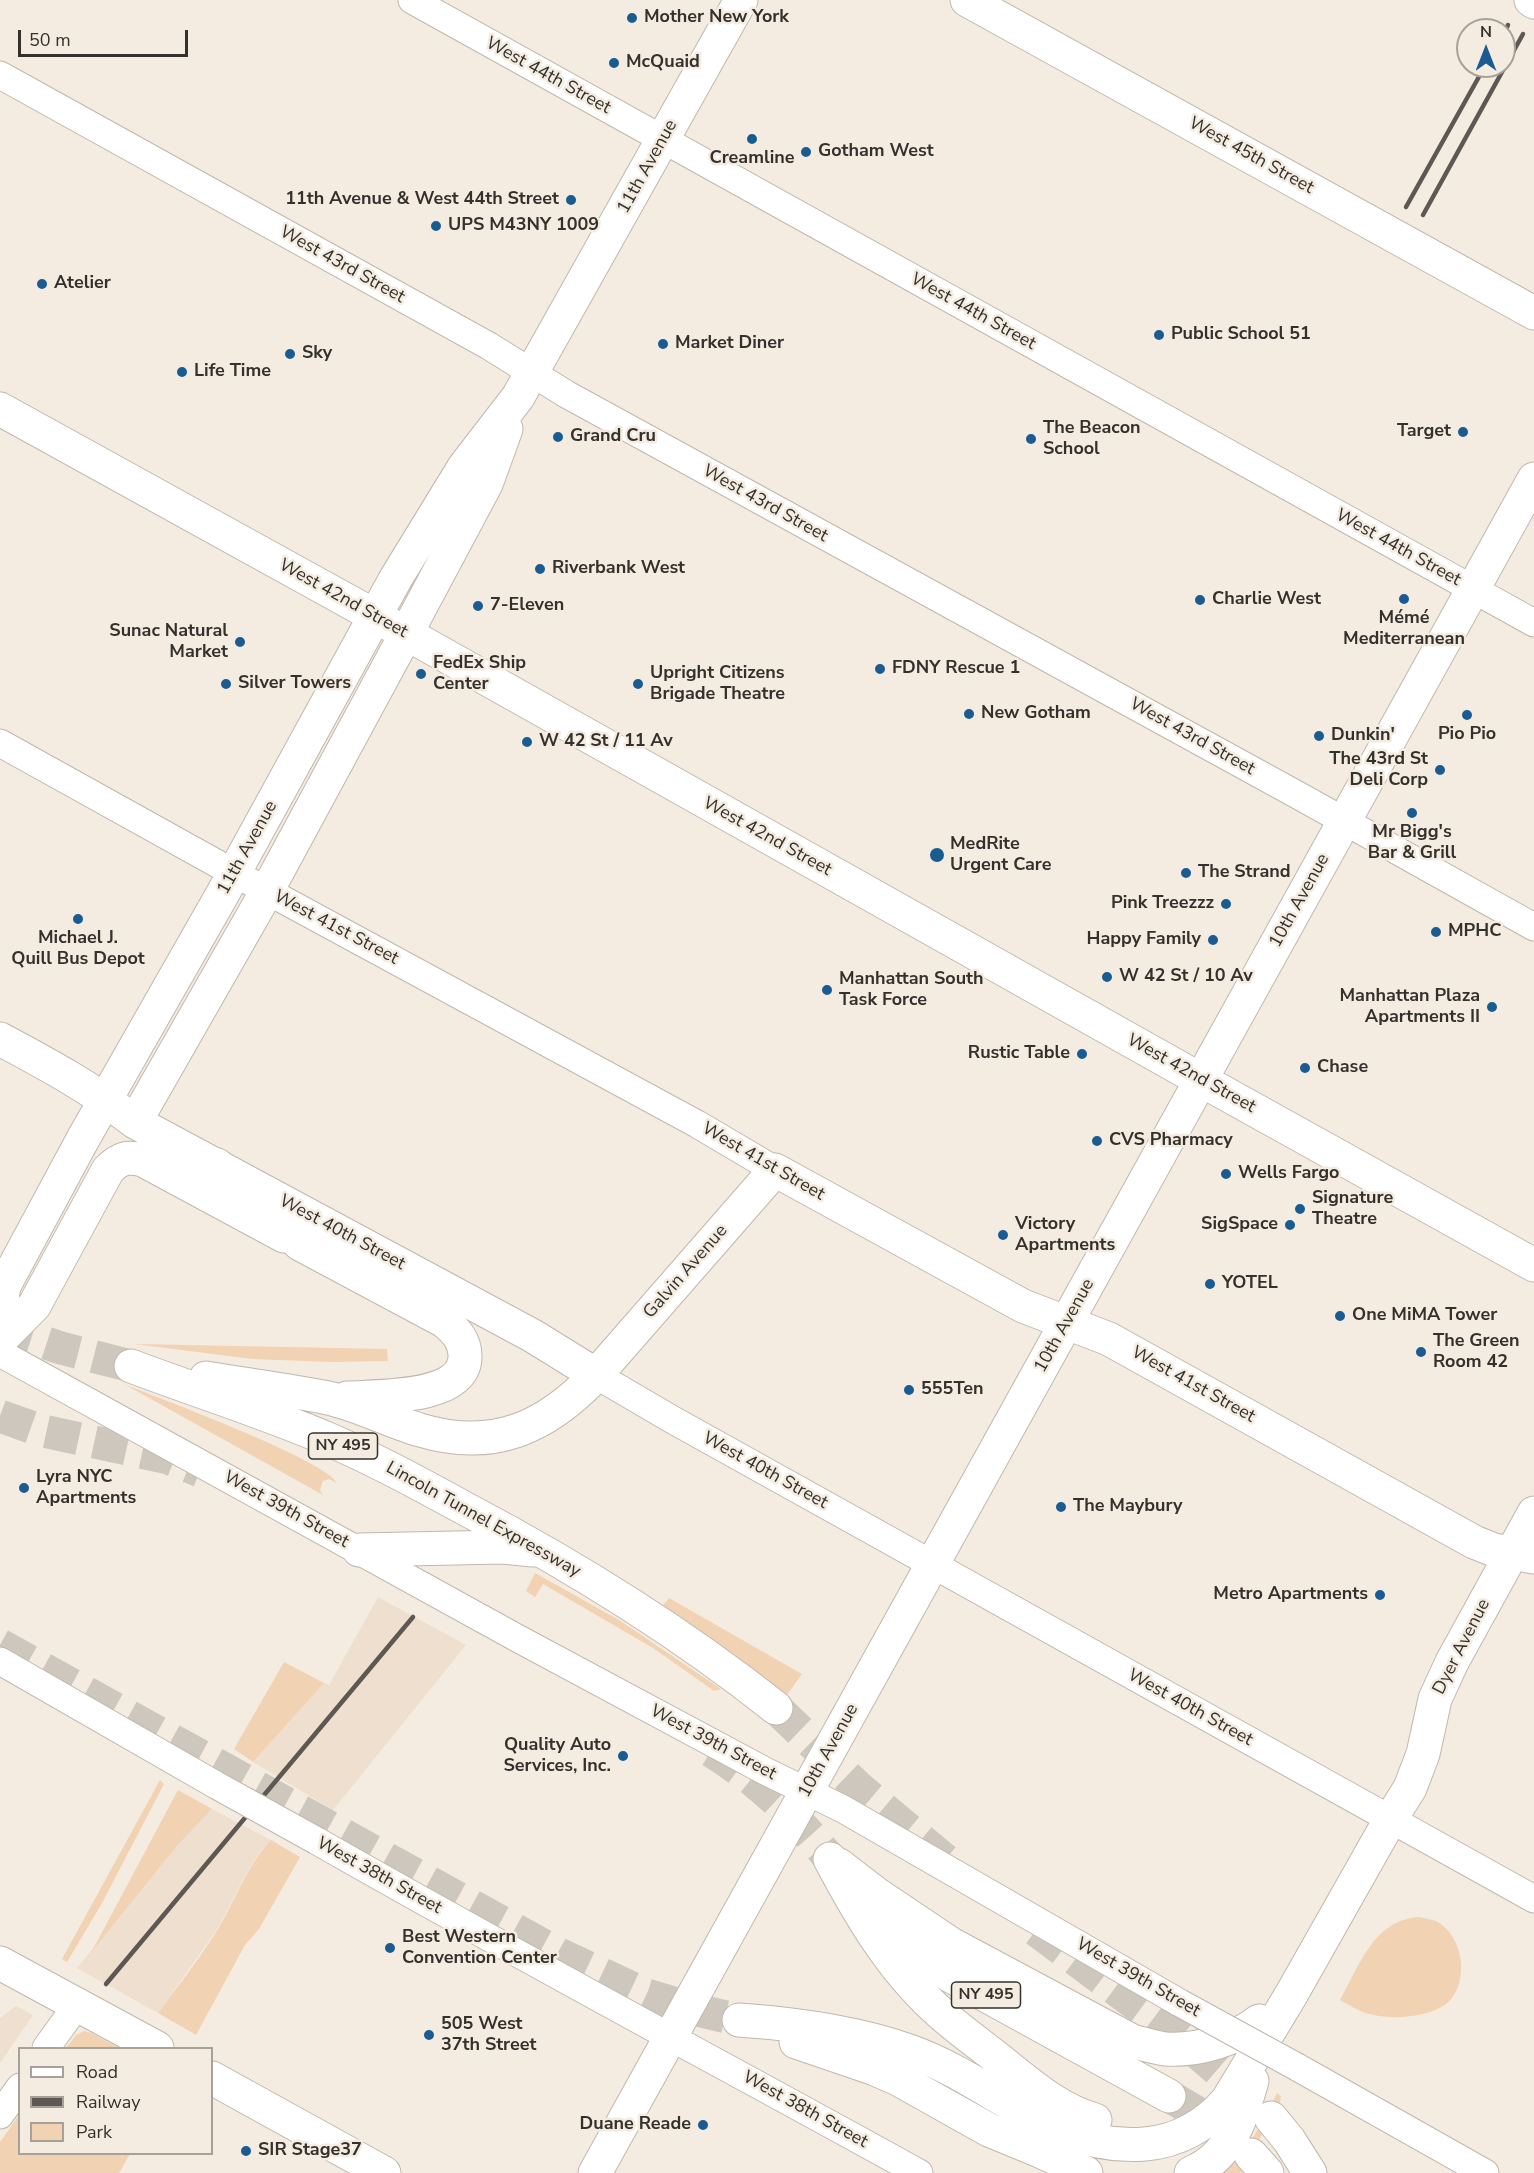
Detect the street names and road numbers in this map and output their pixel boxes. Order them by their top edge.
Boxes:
street label: West 44th Street [482,33,614,119]
street label: West 45th Street [1185,113,1317,199]
street label: 11th Avenue [613,116,683,218]
street label: West 43rd Street [276,222,408,308]
street label: West 44th Street [907,269,1039,355]
street label: West 43rd Street [699,461,831,547]
street label: West 44th Street [1332,505,1464,591]
street label: West 42nd Street [275,555,411,643]
street label: West 43rd Street [1126,694,1258,780]
street label: West 42nd Street [699,793,835,881]
street label: 11th Avenue [213,797,283,899]
street label: 10th Avenue [1265,850,1335,952]
street label: West 41st Street [270,886,402,970]
street label: West 42nd Street [1123,1030,1259,1118]
street label: West 41st Street [698,1118,828,1206]
street label: West 40th Street [275,1191,409,1275]
street label: Galvin Avenue [639,1221,733,1323]
street label: 10th Avenue [1030,1275,1100,1377]
street label: West 41st Street [1127,1342,1259,1428]
street label: West 40th Street [699,1428,831,1514]
road number: NY 495 [308,1433,378,1459]
street label: Lincoln Tunnel Expressway [382,1457,584,1583]
street label: West 39th Street [220,1467,352,1553]
street label: Dyer Avenue [1429,1596,1495,1698]
street label: West 40th Street [1124,1665,1256,1751]
street label: 10th Avenue [794,1700,864,1802]
street label: West 39th Street [646,1701,780,1785]
street label: West 38th Street [313,1833,445,1919]
street label: West 39th Street [1072,1934,1204,2022]
road number: NY 495 [952,1982,1020,2008]
street label: West 38th Street [739,2067,871,2153]

